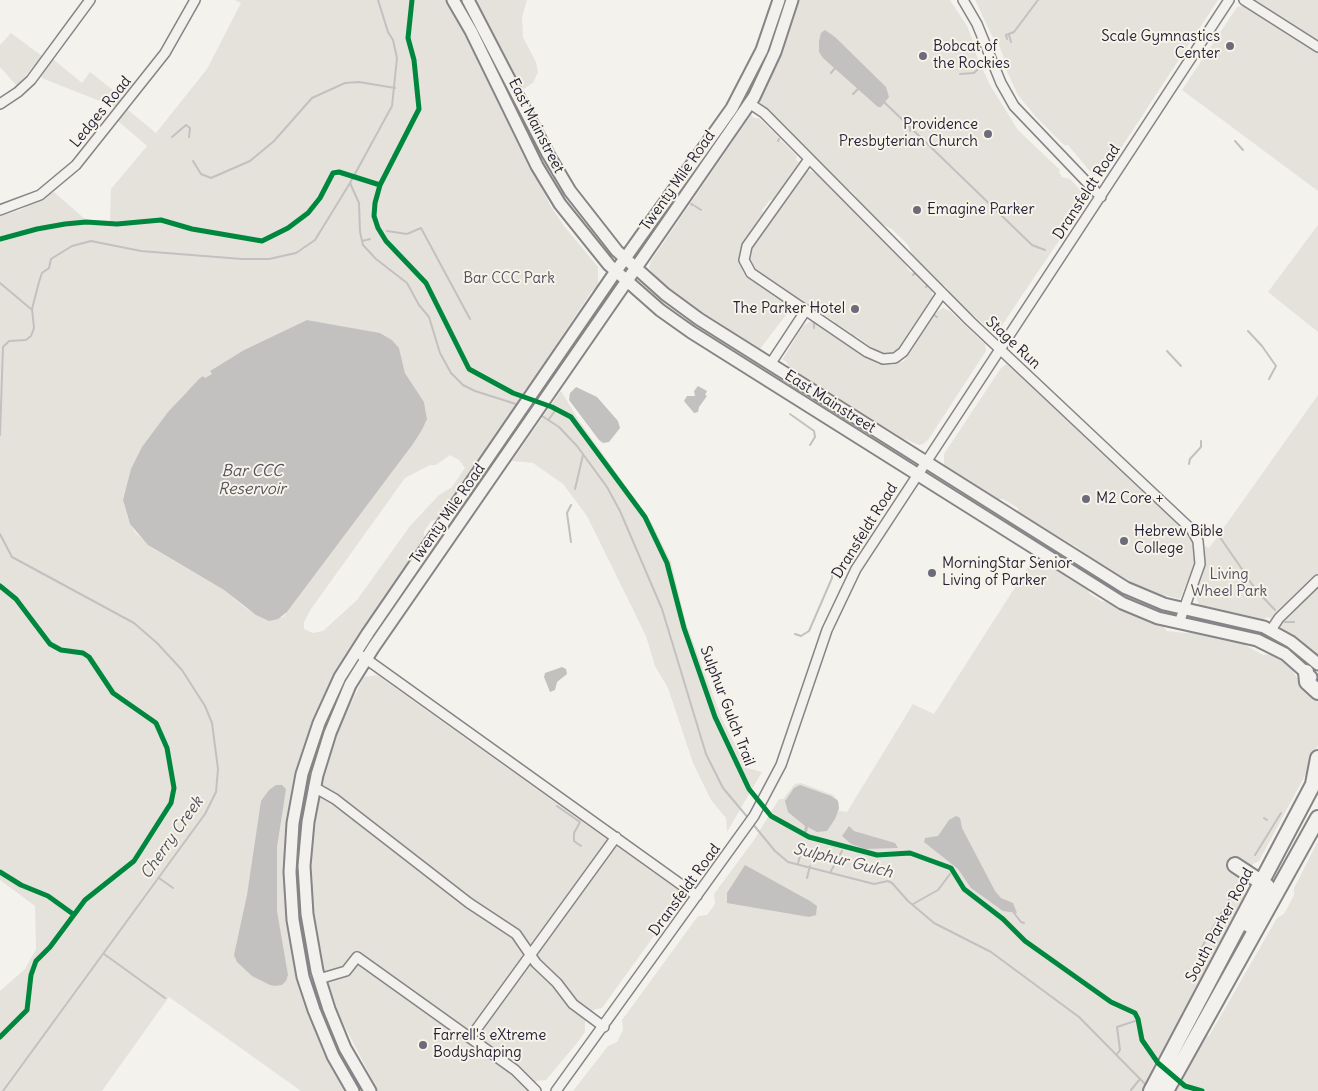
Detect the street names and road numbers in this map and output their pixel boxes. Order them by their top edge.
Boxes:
street label: Ledges Road [67,73,135,151]
street label: East Mainstreet [504,76,568,176]
street label: Twenty Mile Road [637,127,719,235]
street label: Dransfeldt Road [1050,141,1124,243]
street label: Stage Run [982,313,1044,373]
street label: East Mainstreet [781,367,879,437]
street label: Twenty Mile Road [407,460,489,568]
street label: Dransfeldt Road [828,480,902,582]
street label: Sulphur Gulch Trail [696,644,758,768]
street label: Dransfeldt Road [646,841,724,939]
street label: South Parker Road [1182,865,1258,985]

